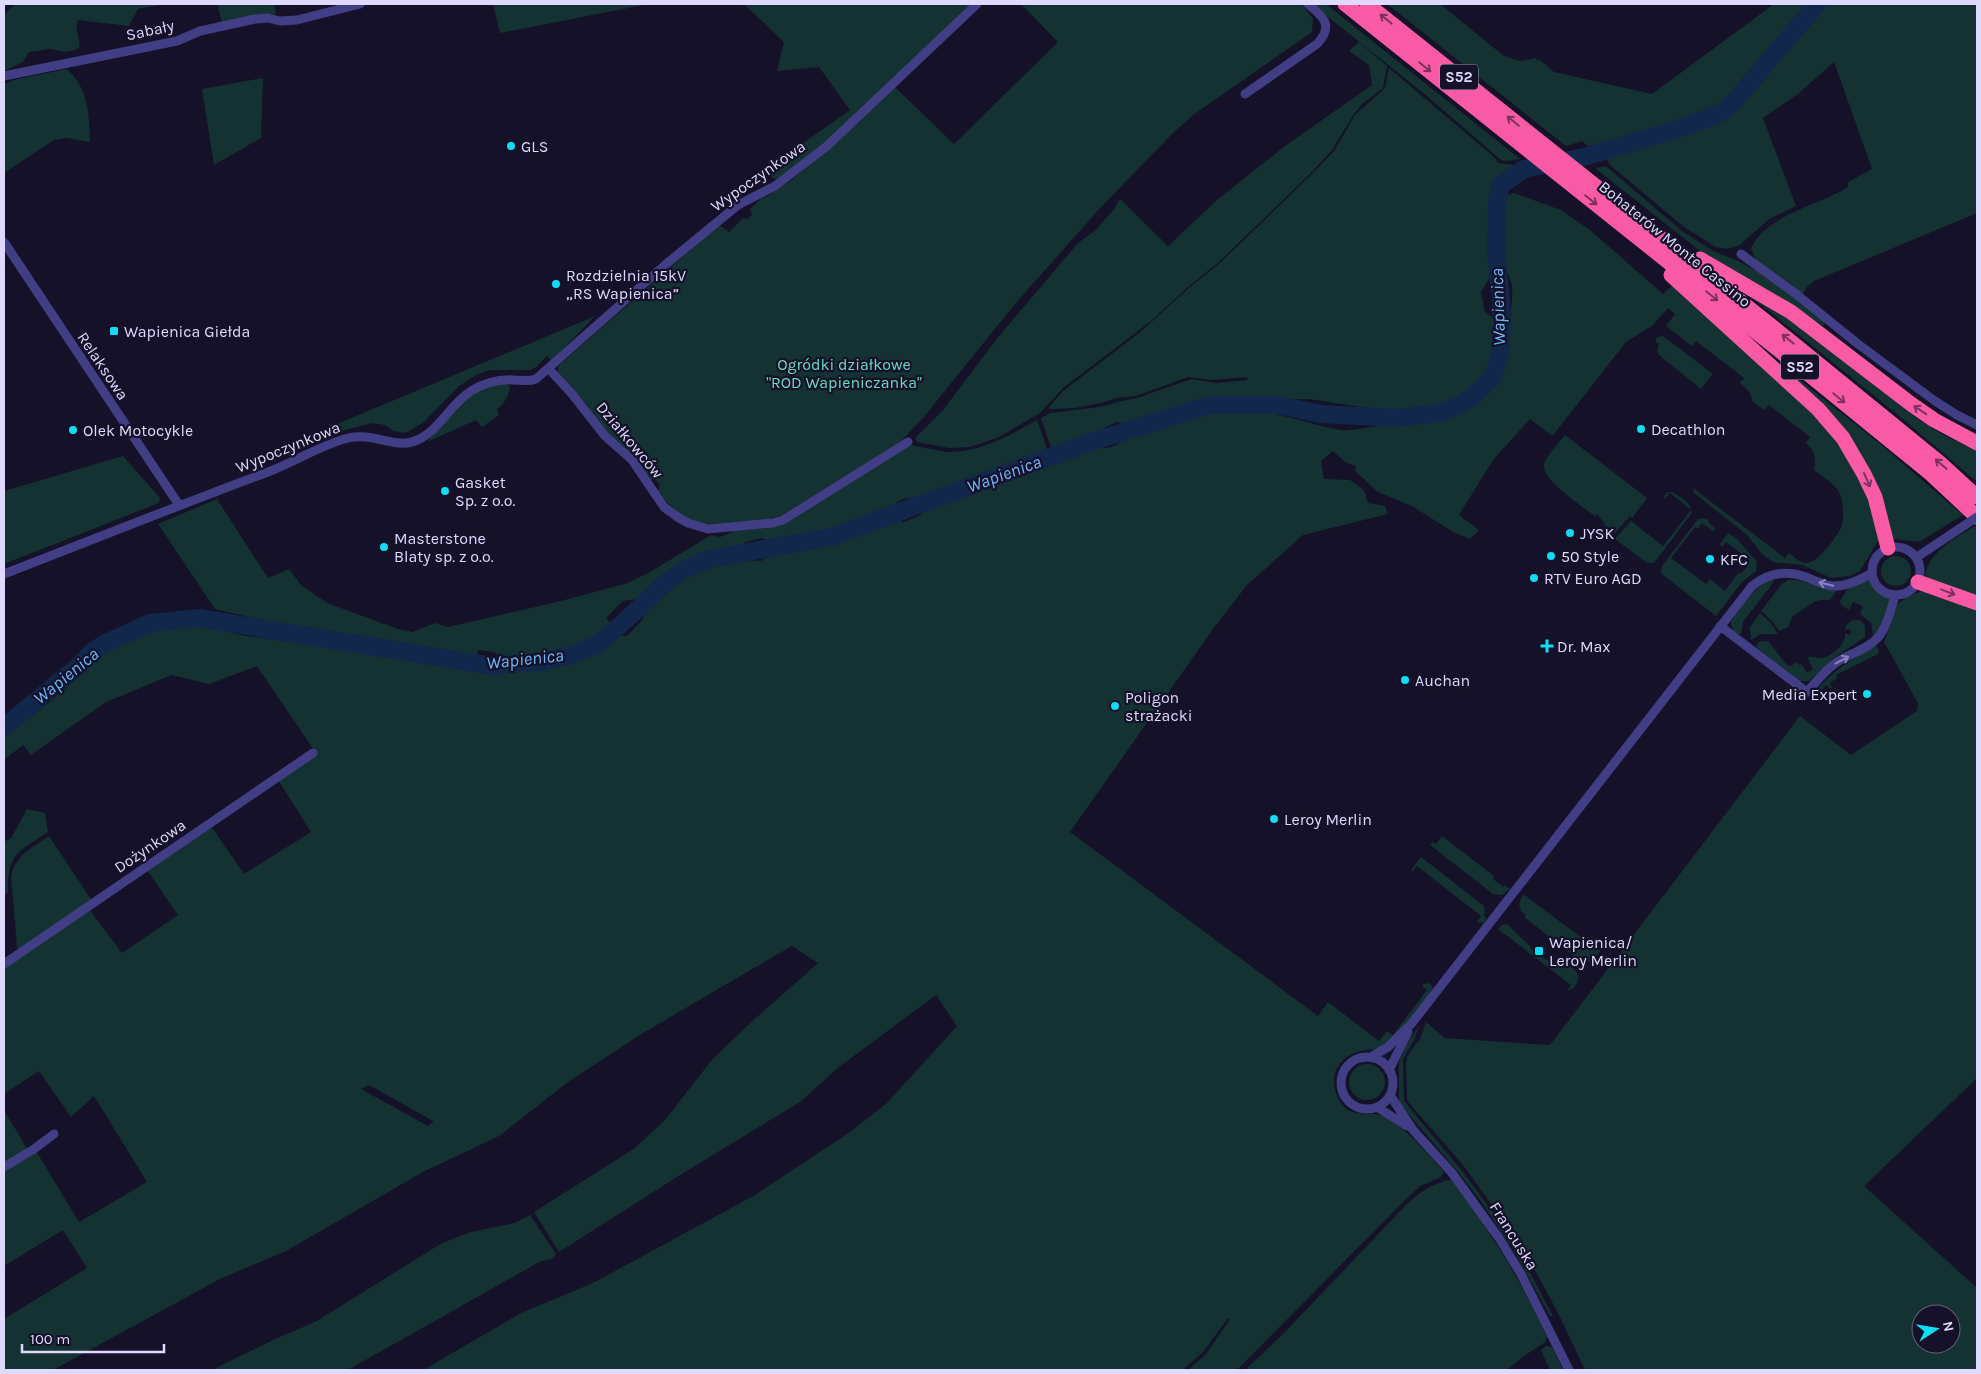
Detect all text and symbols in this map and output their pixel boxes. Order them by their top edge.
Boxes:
one-way arrow [1380,14,1393,25]
street label: Sabały [124,16,176,44]
one-way arrow [1418,61,1431,72]
road number: S52 [1440,64,1478,90]
one-way arrow [1507,115,1520,126]
street label: Wypoczynkowa [707,136,809,216]
place label: GLS [521,137,548,156]
marker: GLS [505,140,517,152]
street label: Bohaterów Monte Cassino [1595,177,1755,311]
one-way arrow [1584,195,1597,206]
place label: Rozdzielnia 15kV „RS Wapienica” [566,266,686,303]
water label: Wapienica [1486,268,1510,346]
marker: Rozdzielnia 15kV „RS Wapienica” [550,278,562,290]
one-way arrow [1705,291,1718,302]
place label: Wapienica Giełda [124,322,250,341]
marker: Wapienica Giełda [108,325,120,337]
street label: Relaksowa [73,328,133,404]
one-way arrow [1782,334,1795,345]
road number: S52 [1781,354,1819,380]
park label: Ogródki działkowe "ROD Wapieniczanka" [766,355,922,392]
one-way arrow [1832,393,1845,404]
street label: Działkowców [592,398,668,482]
one-way arrow [1913,405,1927,415]
street label: Wypoczynkowa [233,417,343,477]
place label: Decathlon [1651,420,1725,439]
place label: Olek Motocykle [83,421,193,440]
marker: Decathlon [1635,423,1647,435]
marker: Olek Motocykle [67,424,79,436]
water label: Wapienica [964,450,1044,498]
one-way arrow [1935,458,1948,470]
one-way arrow [1863,472,1873,487]
place label: Gasket Sp. z o.o. [455,473,515,510]
marker: Gasket Sp. z o.o. [439,485,451,497]
place label: JYSK [1580,524,1614,543]
marker: JYSK [1564,527,1576,539]
place label: Masterstone Blaty sp. z o.o. [394,529,494,566]
marker: Masterstone Blaty sp. z o.o. [378,541,390,553]
place label: 50 Style [1561,547,1619,566]
marker: 50 Style [1545,550,1557,562]
place label: KFC [1720,550,1748,569]
marker: KFC [1704,553,1716,565]
place label: RTV Euro AGD [1544,569,1642,588]
marker: RTV Euro AGD [1528,572,1540,584]
one-way arrow [1818,579,1834,588]
one-way arrow [1940,588,1955,597]
place label: Dr. Max [1557,637,1611,656]
marker: Dr. Max [1541,640,1553,652]
water label: Wapienica [29,643,103,709]
water label: Wapienica [485,644,565,674]
one-way arrow [1835,654,1849,664]
place label: Auchan [1415,671,1470,690]
marker: Auchan [1399,674,1411,686]
place label: Media Expert [1762,685,1857,704]
place label: Poligon strażacki [1125,688,1192,725]
marker: Media Expert [1861,688,1873,700]
marker: Poligon strażacki [1109,700,1121,712]
place label: Leroy Merlin [1284,810,1372,829]
marker: Leroy Merlin [1268,813,1280,825]
street label: Dożynkowa [111,815,189,877]
place label: Wapienica/ Leroy Merlin [1549,933,1637,970]
marker: Wapienica/ Leroy Merlin [1533,945,1545,957]
street label: Francuska [1486,1198,1542,1274]
north arrow [1911,1304,1961,1354]
text: N [1939,1320,1958,1333]
scale bar [22,1322,165,1354]
text: 100 m [30,1330,70,1348]

